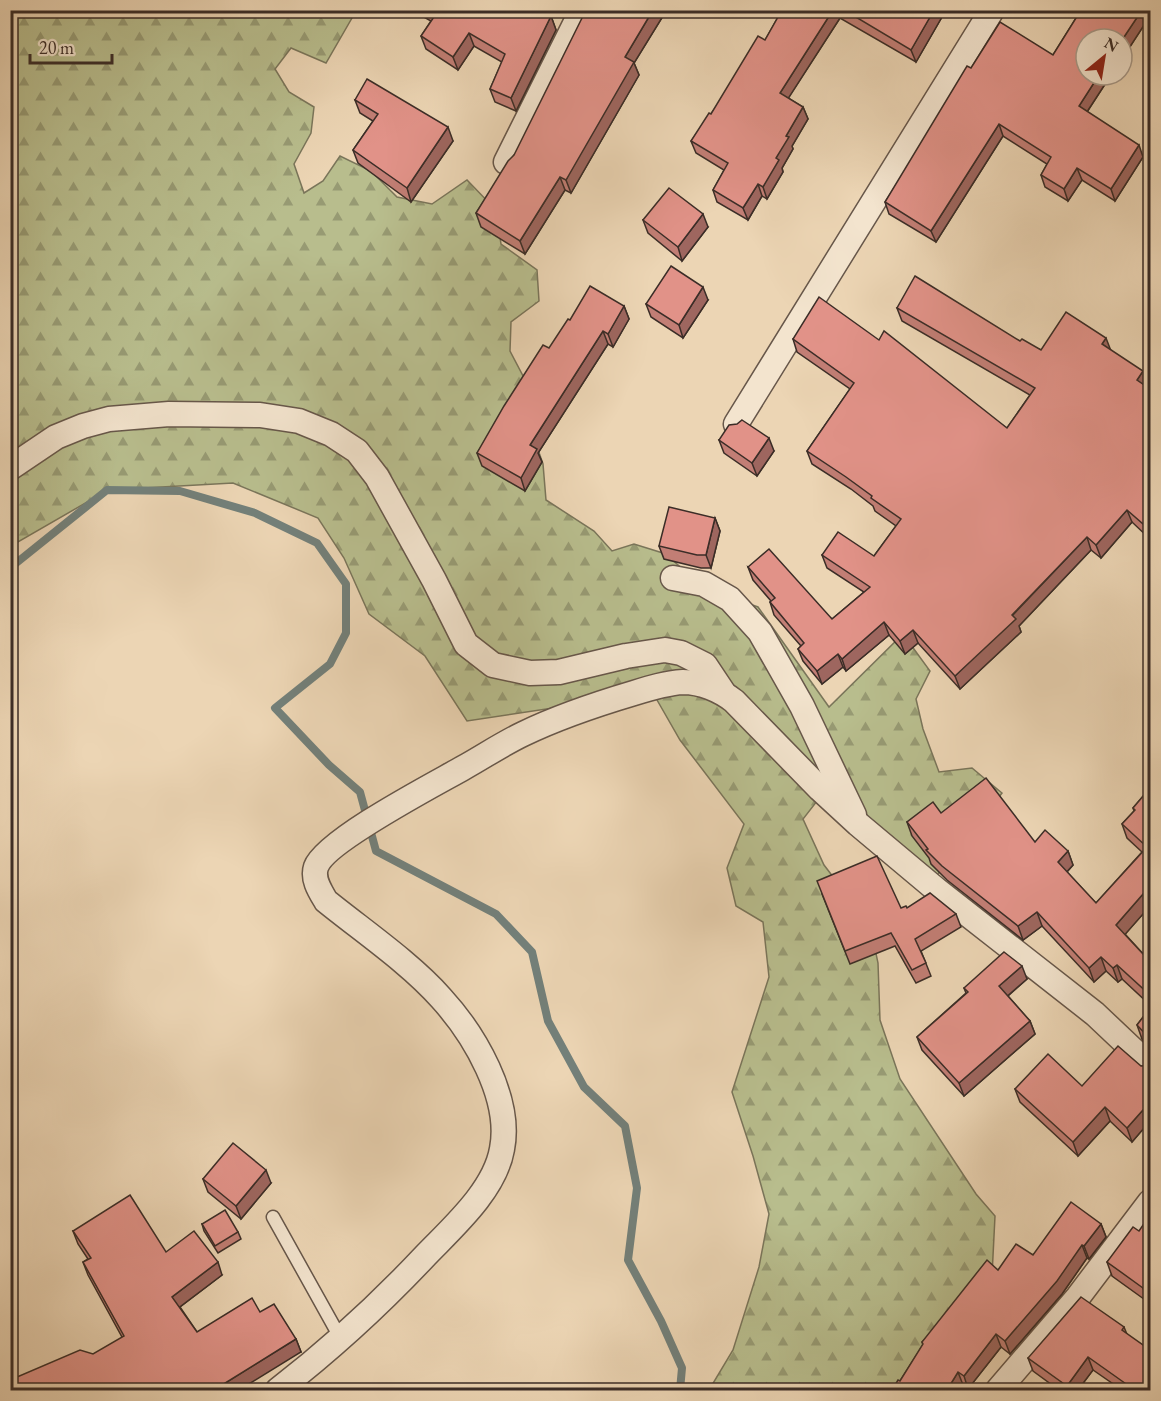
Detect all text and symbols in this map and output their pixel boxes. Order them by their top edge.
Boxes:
scale bar [30,27,112,65]
north arrow [1074,27,1134,87]
text: N [1100,32,1122,57]
text: 20 m [39,36,74,59]

